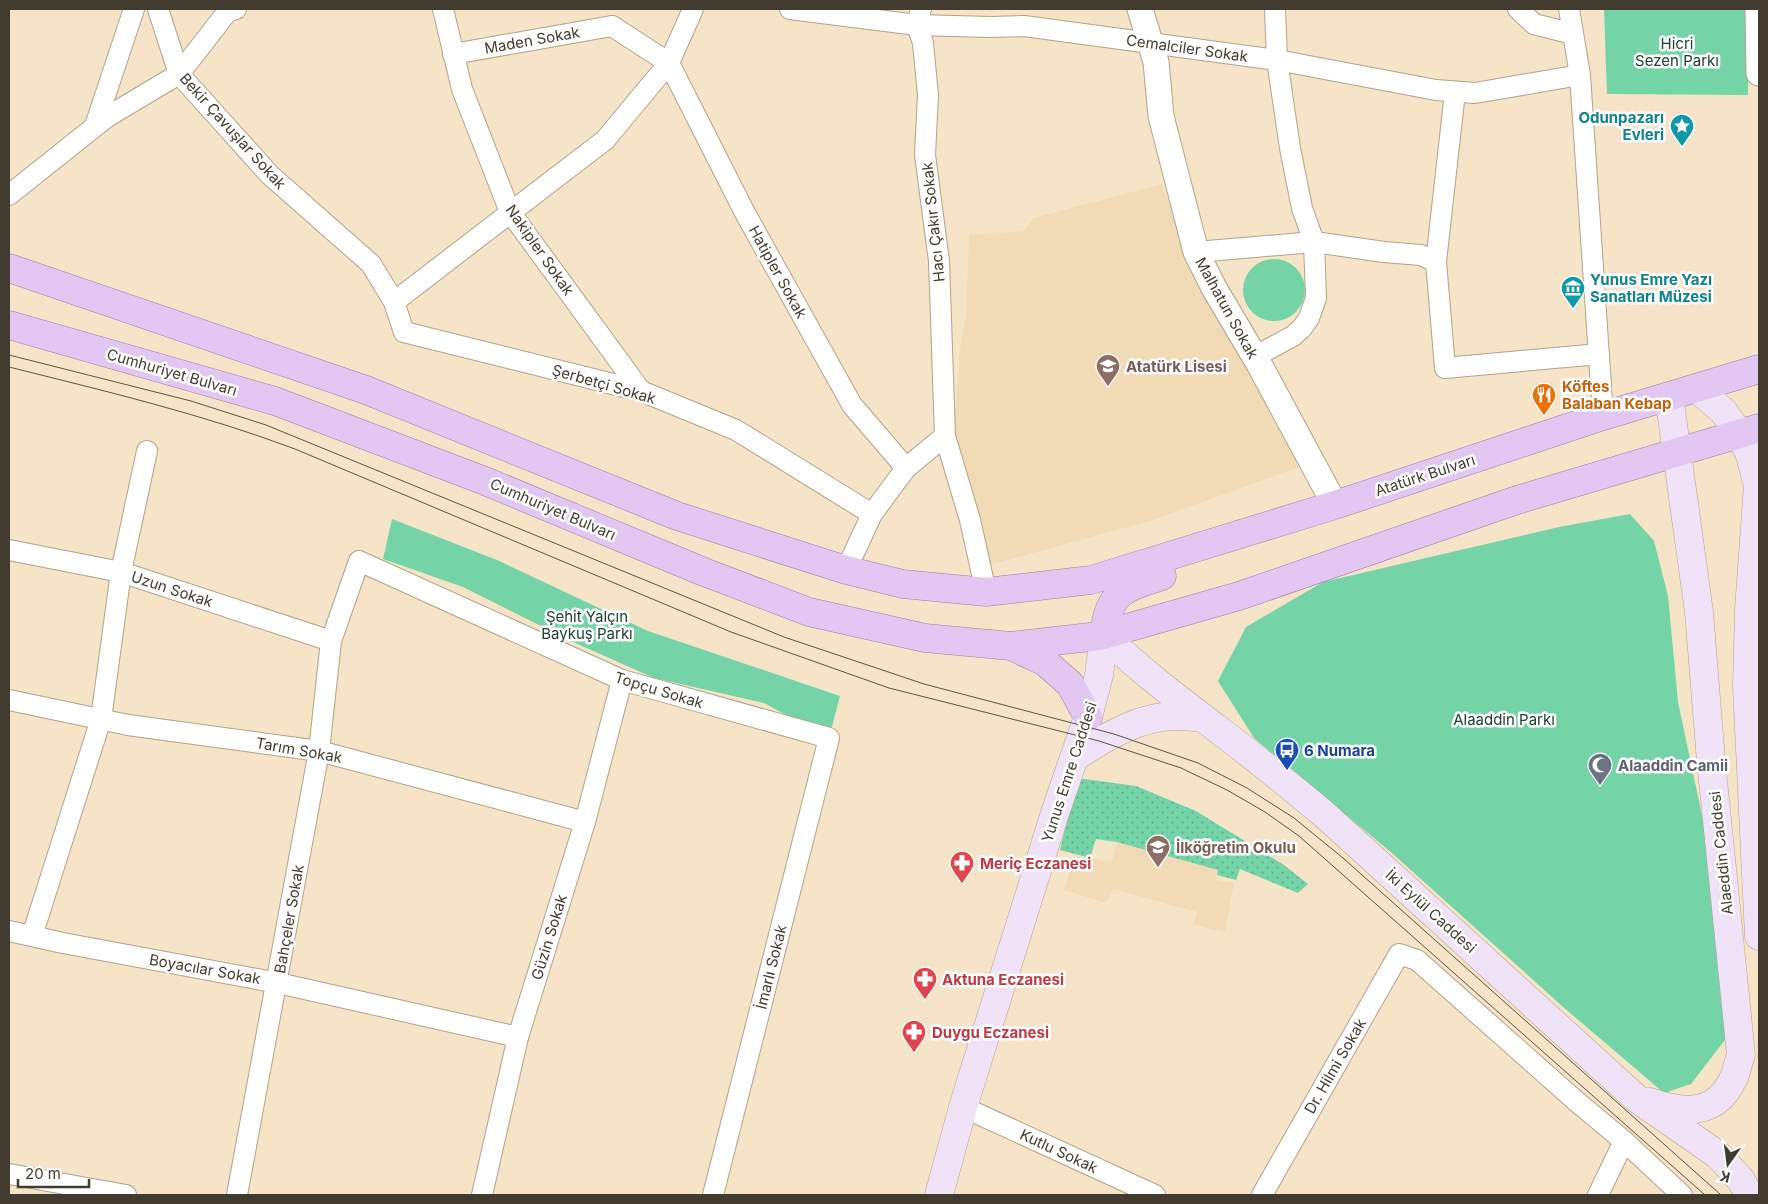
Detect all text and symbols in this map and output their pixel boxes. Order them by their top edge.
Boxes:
street label: Maden Sokak [483,22,582,58]
street label: Cemalciler Sokak [1125,30,1250,66]
park label: Hicri Sezen Parkı [1635,34,1719,70]
street label: Bekir Çavuşlar Sokak [176,69,291,194]
place label: Odunpazarı Evleri [1578,108,1664,144]
place icon: Odunpazarı Evleri [1669,113,1695,147]
street label: Hacı Çakır Sokak [917,160,949,283]
street label: Nakipler Sokak [502,201,579,300]
street label: Hatipler Sokak [745,222,812,322]
street label: Malhatun Sokak [1191,254,1263,363]
place label: Yunus Emre Yazı Sanatları Müzesi [1590,270,1712,306]
museum icon: Yunus Emre Yazı Sanatları Müzesi [1560,275,1586,309]
street label: Cumhuriyet Bulvarı [105,344,239,400]
school or university icon: Atatürk Lisesi [1095,353,1121,387]
place label: Atatürk Lisesi [1126,357,1227,376]
street label: Şerbetçi Sokak [550,360,659,408]
place label: Köftes Balaban Kebap [1562,377,1672,413]
restaurant icon: Köftes Balaban Kebap [1531,382,1557,416]
street label: Atatürk Bulvarı [1372,450,1478,500]
street label: Cumhuriyet Bulvarı [487,474,619,544]
street label: Uzun Sokak [129,567,216,611]
park label: Şehit Yalçın Baykuş Parkı [541,607,633,643]
street label: Topçu Sokak [612,667,706,713]
street label: Yunus Emre Caddesi [1037,699,1101,845]
park label: Alaaddin Parkı [1453,710,1555,729]
street label: Tarım Sokak [254,733,344,767]
bus stop icon: 6 Numara [1274,737,1300,771]
place label: 6 Numara [1304,741,1375,760]
mosque icon: Alaaddin Camii [1587,752,1613,786]
place label: Alaaddin Camii [1618,756,1728,775]
street label: Alaeddin Caddesi [1705,790,1737,916]
school or university icon: İlköğretim Okulu [1145,834,1171,868]
place label: İlköğretim Okulu [1176,838,1296,857]
pharmacy icon: Meriç Eczanesi [949,850,975,884]
place label: Meriç Eczanesi [980,854,1091,873]
street label: Bahçeler Sokak [270,862,308,975]
street label: İki Eylül Caddesi [1382,865,1480,957]
street label: Güzin Sokak [527,891,571,982]
street label: İmarlı Sokak [751,922,791,1011]
street label: Boyacılar Sokak [148,950,263,988]
pharmacy icon: Aktuna Eczanesi [912,966,938,1000]
place label: Aktuna Eczanesi [942,970,1064,989]
street label: Dr. Hilmi Sokak [1300,1014,1370,1117]
pharmacy icon: Duygu Eczanesi [901,1019,927,1053]
place label: Duygu Eczanesi [932,1023,1049,1042]
street label: Kutlu Sokak [1017,1125,1102,1178]
north arrow [1703,1139,1753,1189]
scale bar [18,1156,89,1188]
text: 20 m [25,1164,61,1183]
text: K [1718,1168,1732,1187]

